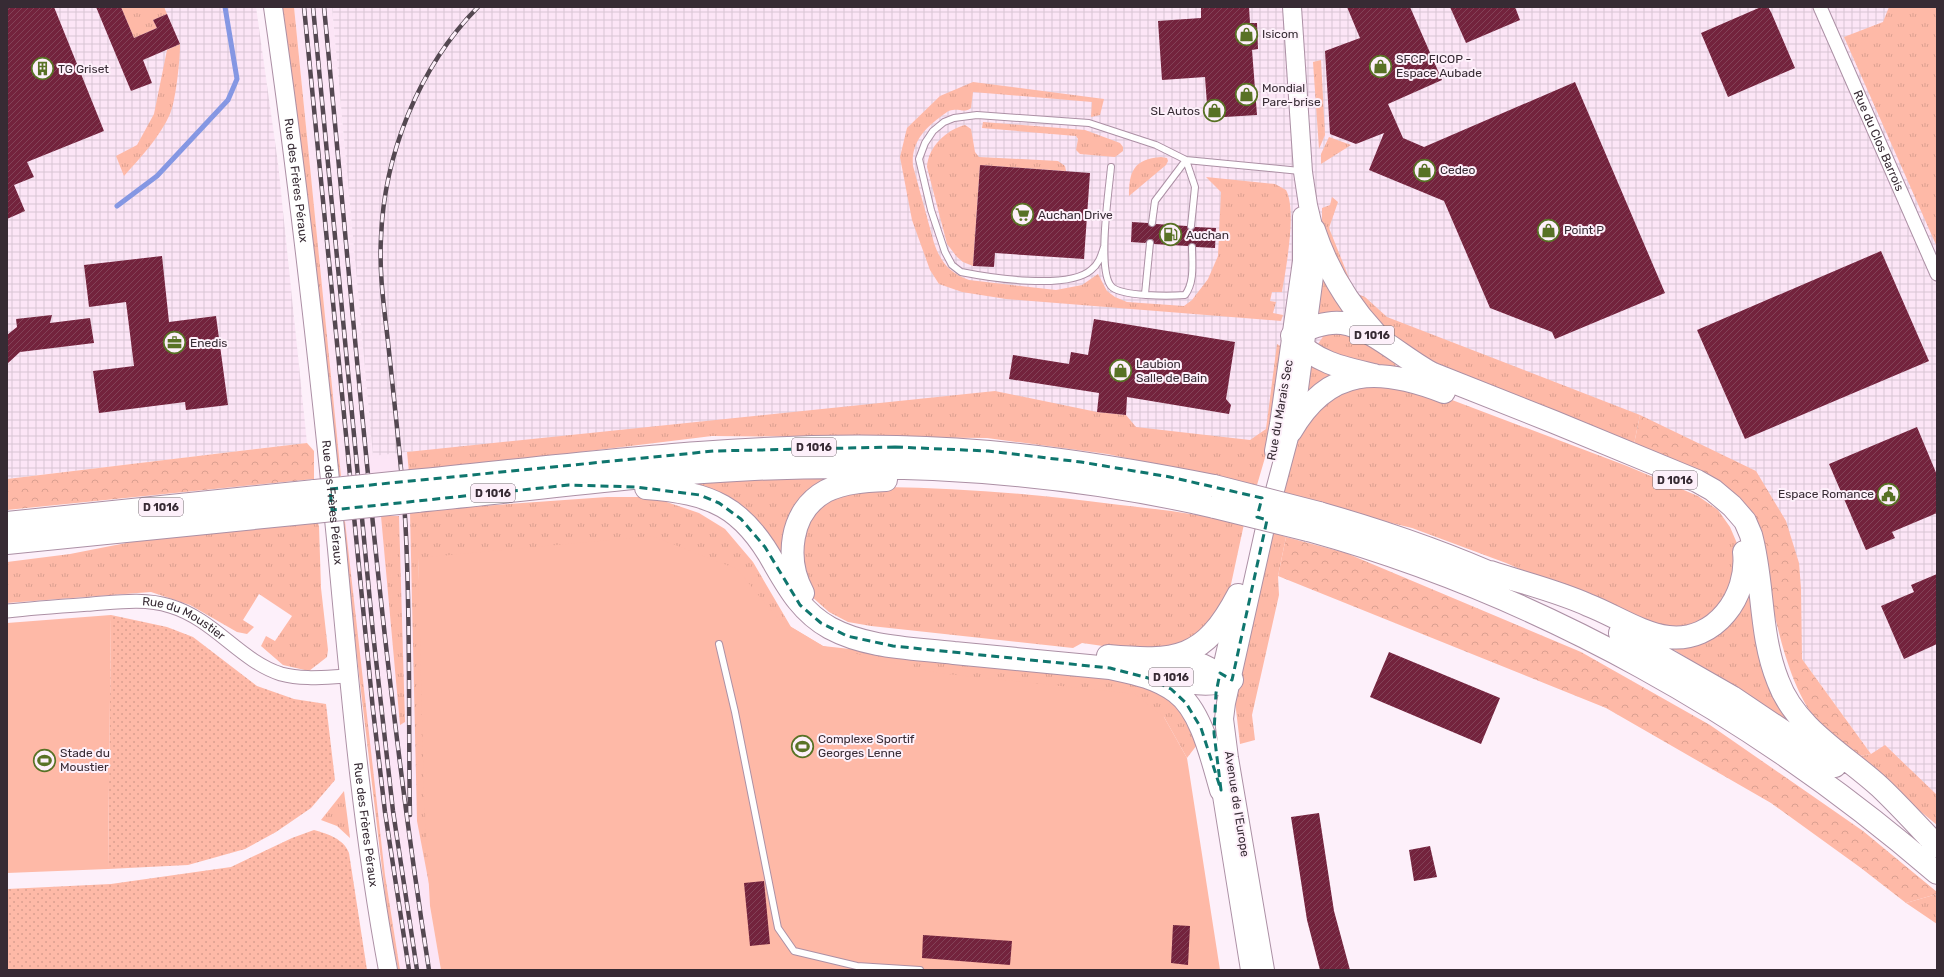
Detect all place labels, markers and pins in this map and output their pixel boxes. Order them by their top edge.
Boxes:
shop icon: Isicom [1233,21,1259,47]
place label: Isicom [1262,27,1298,41]
place label: SFCP FICOP - Espace Aubade [1396,52,1482,80]
shop icon: SFCP FICOP - Espace Aubade [1368,53,1394,79]
building icon: TG Griset [30,56,56,82]
place label: TG Griset [58,62,109,76]
place label: Mondial Pare-brise [1262,81,1321,109]
shop icon: Mondial Pare-brise [1234,82,1260,108]
shop icon: SL Autos [1202,98,1228,124]
place label: SL Autos [1151,104,1200,118]
shop icon: Cedeo [1411,157,1437,183]
place label: Cedeo [1440,163,1476,177]
supermarket icon: Auchan Drive [1009,202,1035,228]
place label: Auchan Drive [1038,208,1113,222]
shop icon: Point P [1535,217,1561,243]
fuel station icon: Auchan [1157,222,1183,248]
place label: Point P [1564,223,1604,237]
place label: Auchan [1186,228,1229,242]
office icon: Enedis [162,330,188,356]
place label: Enedis [190,336,227,350]
place label: Laubion Salle de Bain [1136,357,1207,385]
shop icon: Laubion Salle de Bain [1107,358,1133,384]
public building icon: Espace Romance [1876,481,1902,507]
place label: Espace Romance [1778,487,1874,501]
place label: Complexe Sportif Georges Lenne [818,732,915,760]
sports icon: Complexe Sportif Georges Lenne [789,733,815,759]
place label: Stade du Moustier [60,746,110,774]
sports icon: Stade du Moustier [31,747,57,773]

